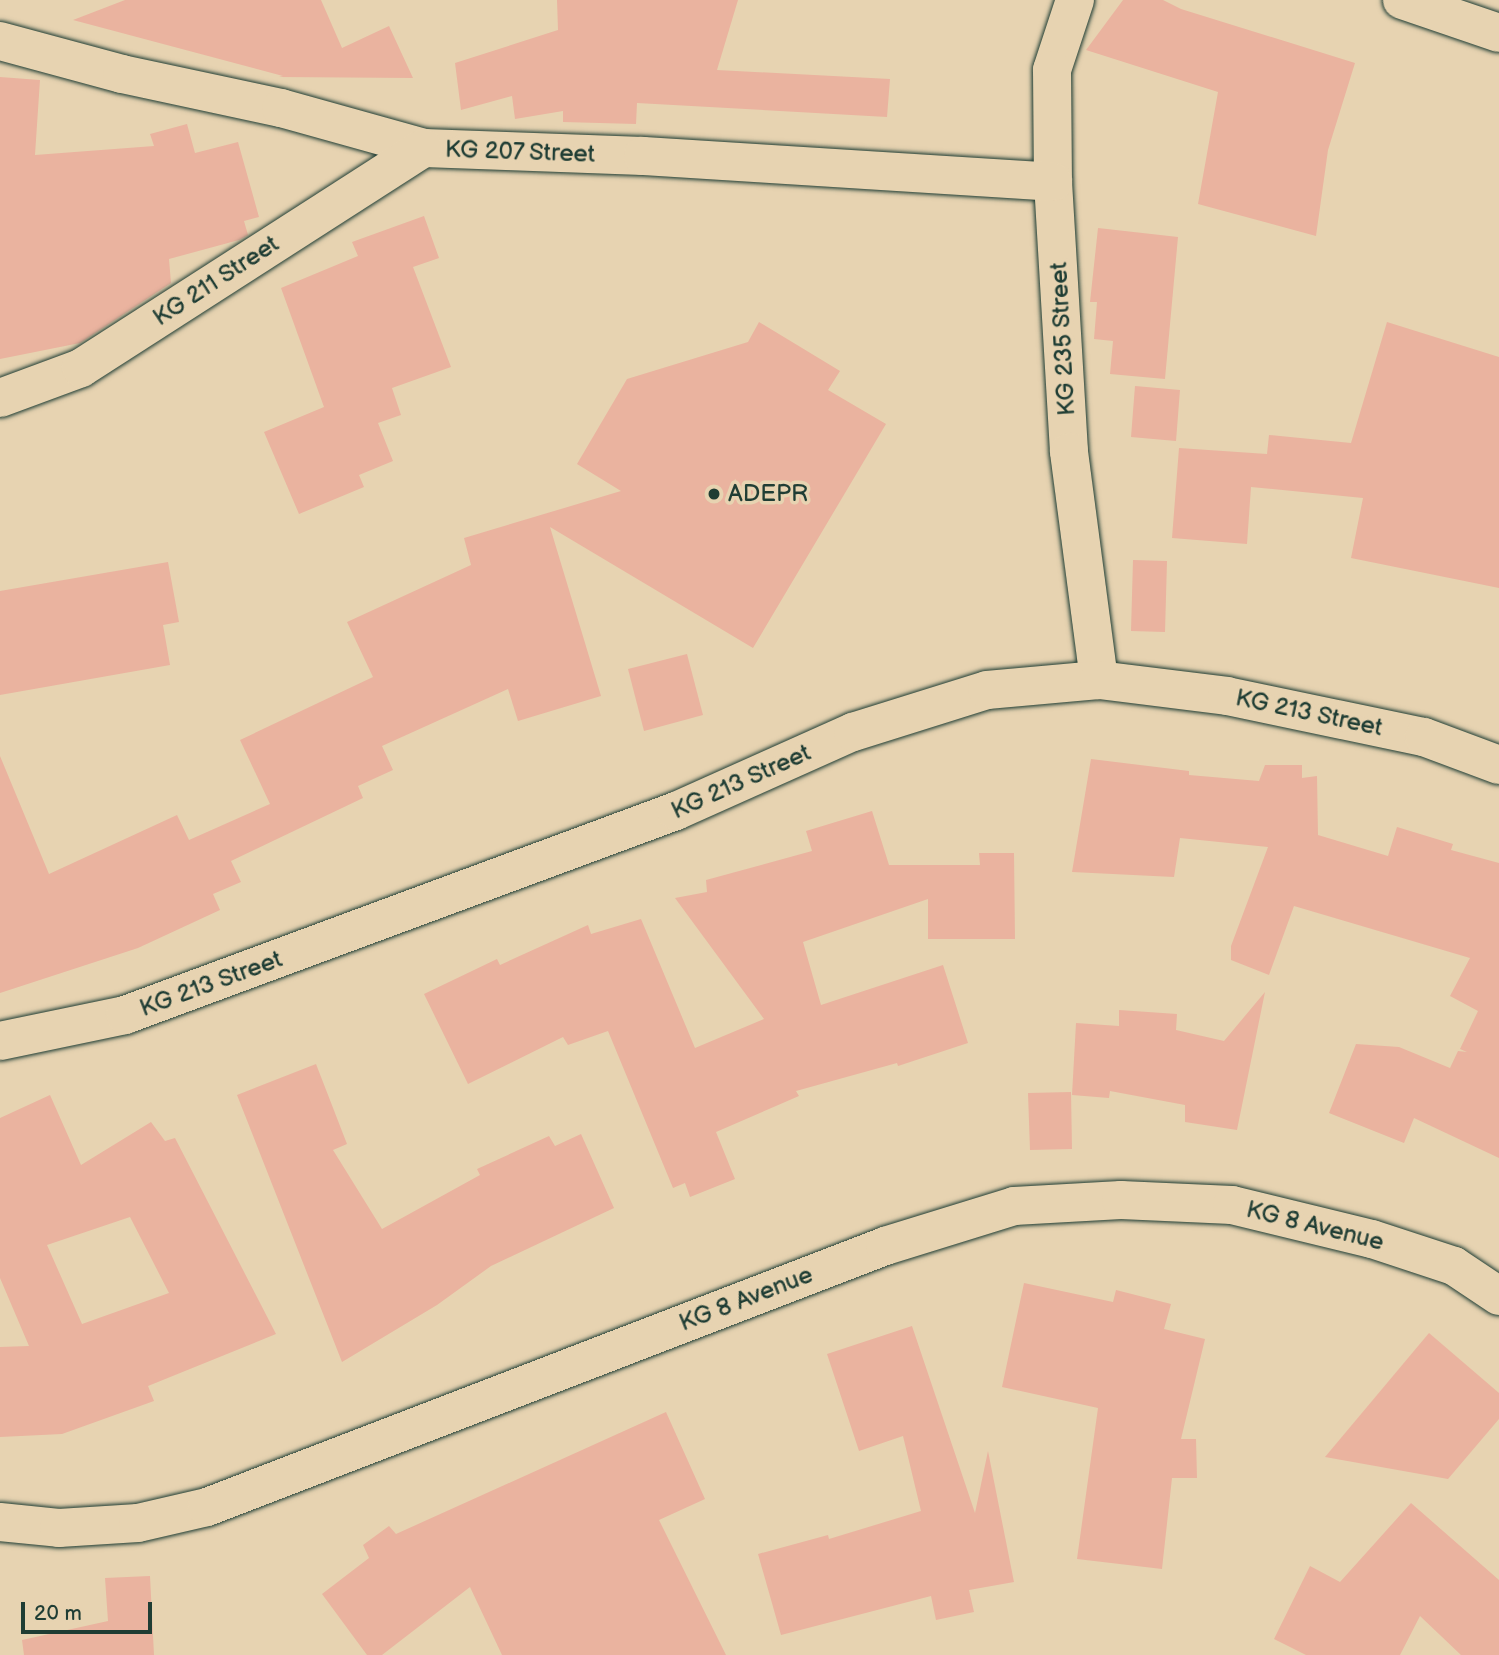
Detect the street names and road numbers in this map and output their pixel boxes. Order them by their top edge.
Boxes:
street label: KG 207 Street [443,135,597,169]
street label: KG 211 Street [148,230,284,332]
street label: KG 235 Street [1045,261,1081,417]
street label: KG 213 Street [1233,683,1385,743]
street label: KG 213 Street [667,738,815,826]
street label: KG 213 Street [136,945,286,1023]
street label: KG 8 Avenue [1243,1195,1387,1257]
street label: KG 8 Avenue [675,1260,817,1338]

